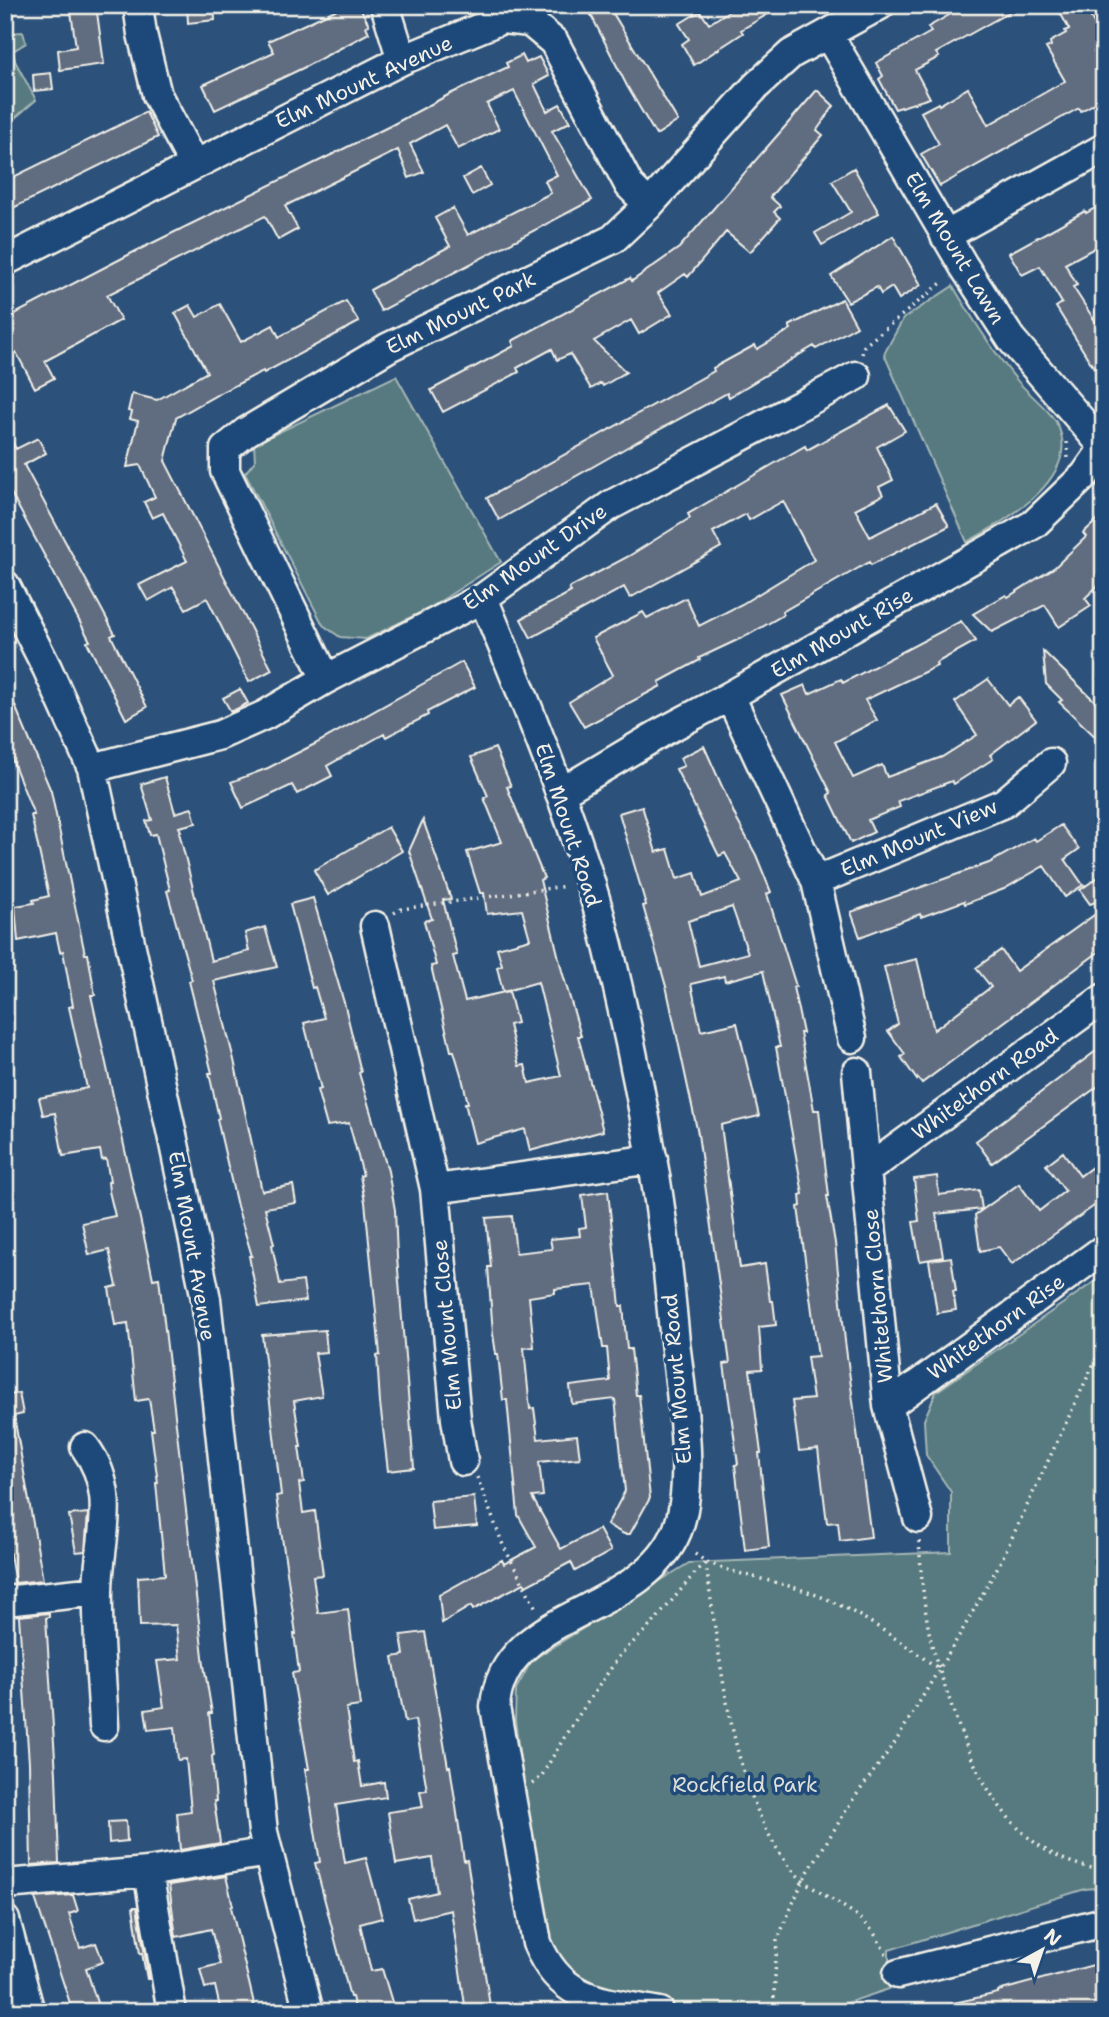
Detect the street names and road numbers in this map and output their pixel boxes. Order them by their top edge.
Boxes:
street label: Elm Mount Avenue [271,29,457,135]
street label: Elm Mount Lawn [898,167,1012,329]
street label: Elm Mount Park [381,265,541,361]
street label: Elm Mount Drive [457,497,613,617]
street label: Elm Mount Rise [766,581,918,685]
street label: Elm Mount Road [528,739,608,911]
street label: Elm Mount View [836,792,1002,884]
street label: Whitethorn Road [906,1021,1064,1147]
street label: Elm Mount Avenue [162,1149,222,1343]
street label: Whitethorn Close [856,1208,900,1384]
street label: Elm Mount Close [426,1238,468,1412]
street label: Whitethorn Rise [922,1268,1070,1386]
street label: Elm Mount Road [656,1293,698,1465]

